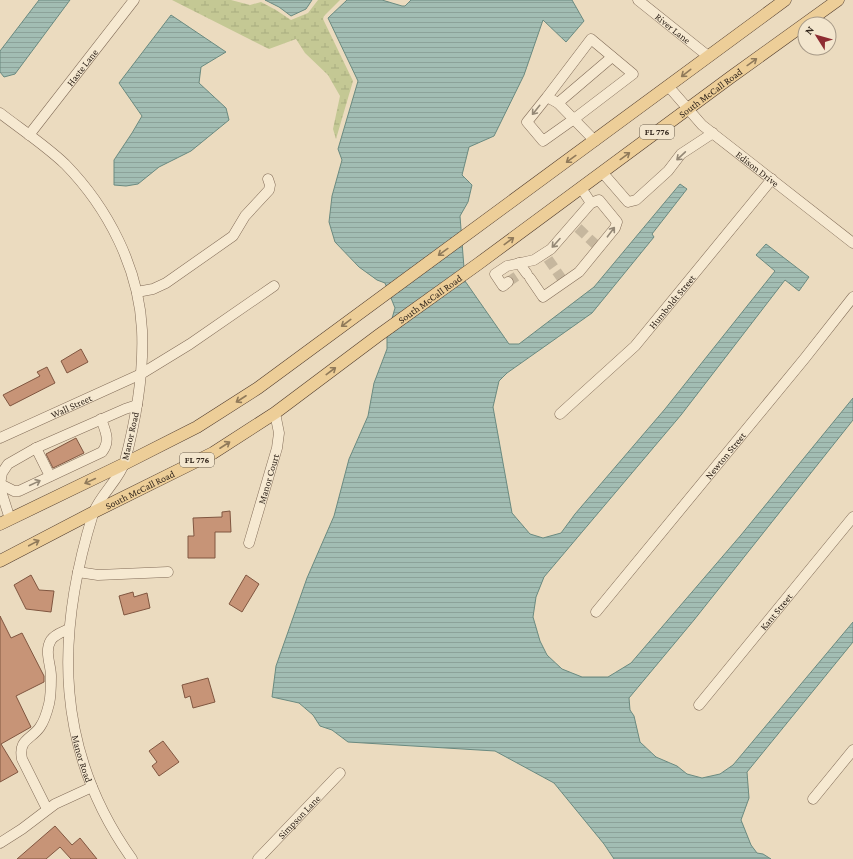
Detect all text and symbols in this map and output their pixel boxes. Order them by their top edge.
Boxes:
street label: River Lane [653,11,693,46]
north arrow [797,16,837,56]
text: N [802,23,816,37]
street label: Haste Lane [64,46,100,88]
one-way arrow [746,58,757,66]
street label: South McCall Road [676,65,744,119]
one-way arrow [681,69,692,77]
one-way arrow [532,105,541,116]
road number: FL 776 [640,125,674,139]
street label: Edison Drive [734,148,782,189]
one-way arrow [676,151,686,160]
one-way arrow [619,152,630,160]
one-way arrow [565,155,576,163]
one-way arrow [607,227,616,238]
one-way arrow [503,237,514,245]
one-way arrow [552,238,561,248]
one-way arrow [438,248,449,256]
street label: South McCall Road [396,272,464,325]
street label: Humboldt Street [646,272,697,331]
one-way arrow [341,318,352,327]
one-way arrow [326,367,337,375]
street label: Wall Street [49,391,94,420]
one-way arrow [236,395,247,403]
street label: Manor Road [119,410,141,461]
street label: Newton Street [703,429,748,481]
one-way arrow [219,441,231,449]
street label: Manor Court [255,452,281,505]
road number: FL 776 [180,453,214,467]
street label: South McCall Road [103,467,177,511]
one-way arrow [84,478,96,485]
one-way arrow [29,479,41,486]
one-way arrow [28,539,40,546]
street label: Kant Street [757,590,794,632]
street label: Manor Road [70,734,95,785]
street label: Simpson Lane [275,792,322,840]

